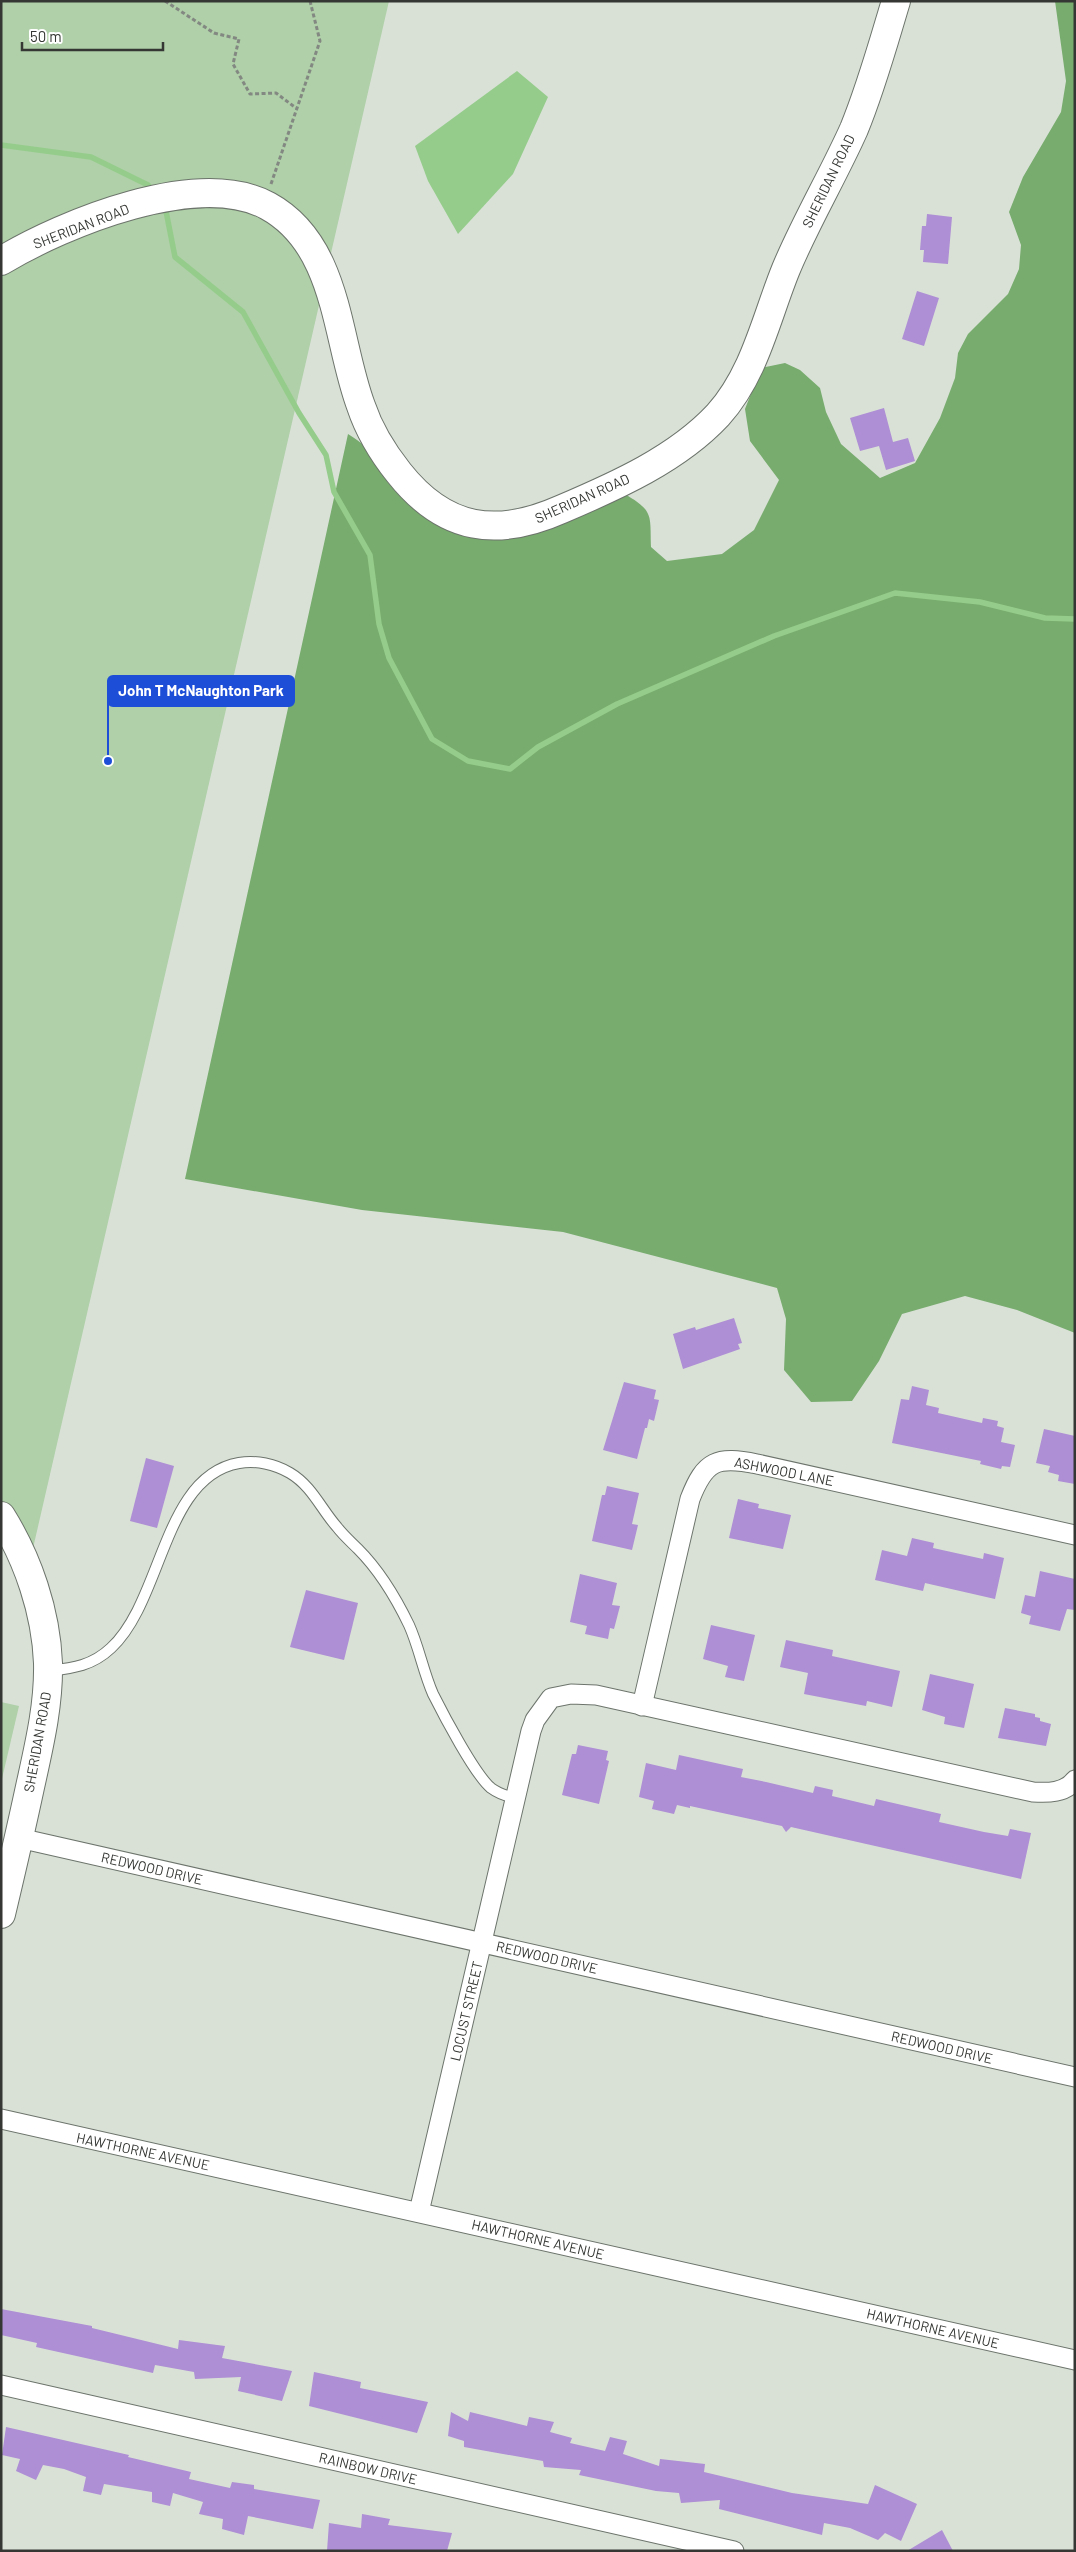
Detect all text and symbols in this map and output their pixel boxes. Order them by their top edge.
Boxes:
scale bar [22,20,164,52]
text: 50 m [30,27,62,45]
street label: SHERIDAN ROAD [798,132,858,230]
street label: SHERIDAN ROAD [31,200,131,252]
street label: SHERIDAN ROAD [532,470,632,526]
callout: John T McNaughton Park [108,676,294,706]
text: John T McNaughton Park [118,681,284,699]
street label: ASHWOOD LANE [733,1453,835,1489]
street label: SHERIDAN ROAD [20,1691,54,1793]
street label: REDWOOD DRIVE [100,1848,204,1888]
street label: REDWOOD DRIVE [495,1937,599,1977]
street label: LOCUST STREET [446,1959,486,2063]
street label: REDWOOD DRIVE [890,2027,994,2067]
street label: HAWTHORNE AVENUE [75,2129,211,2173]
street label: HAWTHORNE AVENUE [470,2215,606,2263]
street label: HAWTHORNE AVENUE [865,2304,1001,2352]
street label: RAINBOW DRIVE [317,2448,419,2488]

